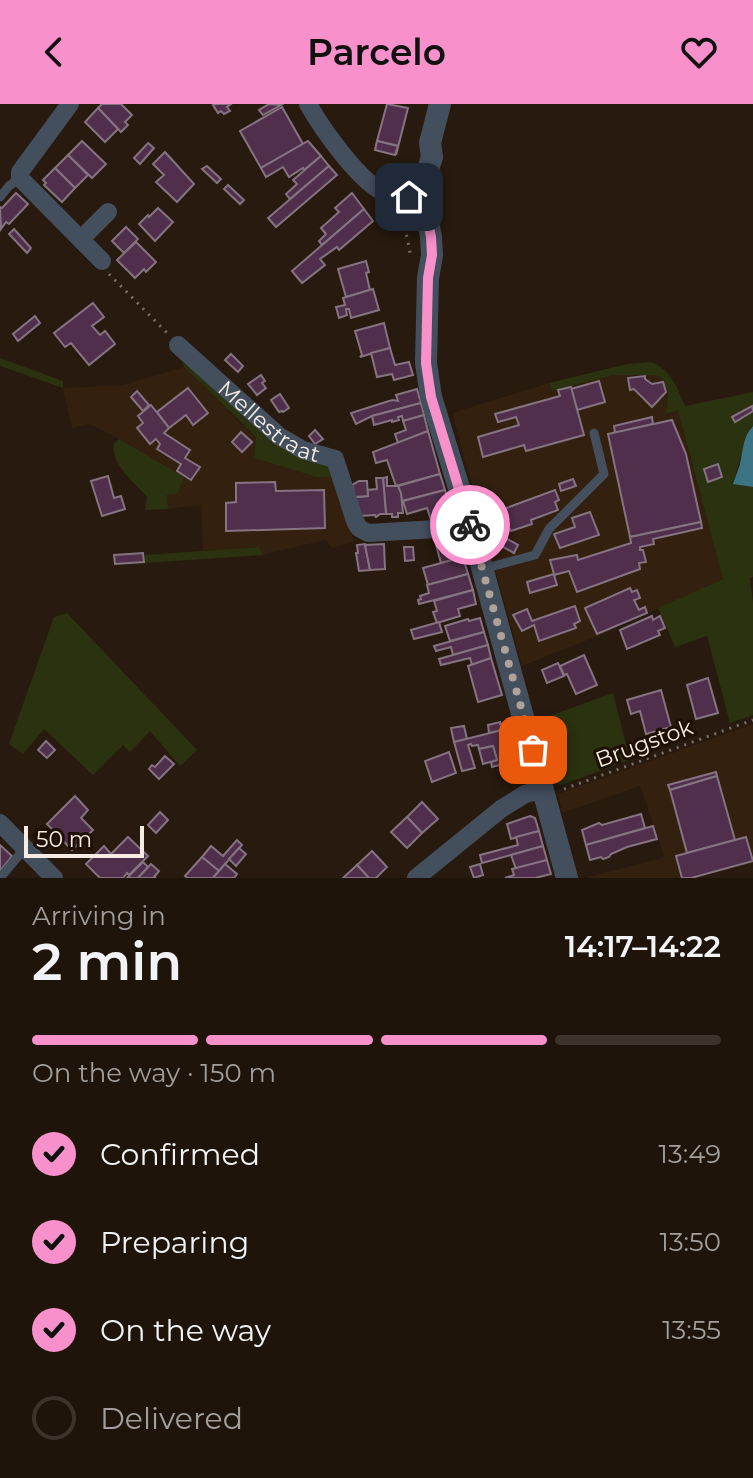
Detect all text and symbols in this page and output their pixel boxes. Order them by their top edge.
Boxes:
icon: back [32,30,76,74]
text: Parcelo [307,30,446,74]
icon: heart [677,30,721,74]
pin [375,163,443,231]
icon: home [387,175,431,219]
street label: Mellestraat [212,375,323,468]
courier [430,485,510,565]
icon: bike [448,503,492,547]
street label: Brugstok [592,713,697,774]
pin [499,716,567,784]
icon: bag [511,728,555,772]
scale bar [24,822,144,858]
text: 50 m [36,826,92,853]
text: Arriving in [32,900,166,932]
text: 14:17–14:22 [565,928,721,965]
text: 2 min [32,930,182,993]
text: On the way · 150 m [32,1057,276,1089]
icon: check [32,1132,76,1176]
text: Confirmed [100,1136,260,1173]
text: 13:49 [659,1138,721,1170]
icon: check [32,1220,76,1264]
text: Preparing [100,1224,249,1261]
text: 13:50 [660,1226,721,1258]
icon: check [32,1308,76,1352]
text: On the way [100,1312,271,1349]
text: 13:55 [662,1314,721,1346]
text: Delivered [100,1400,243,1437]

